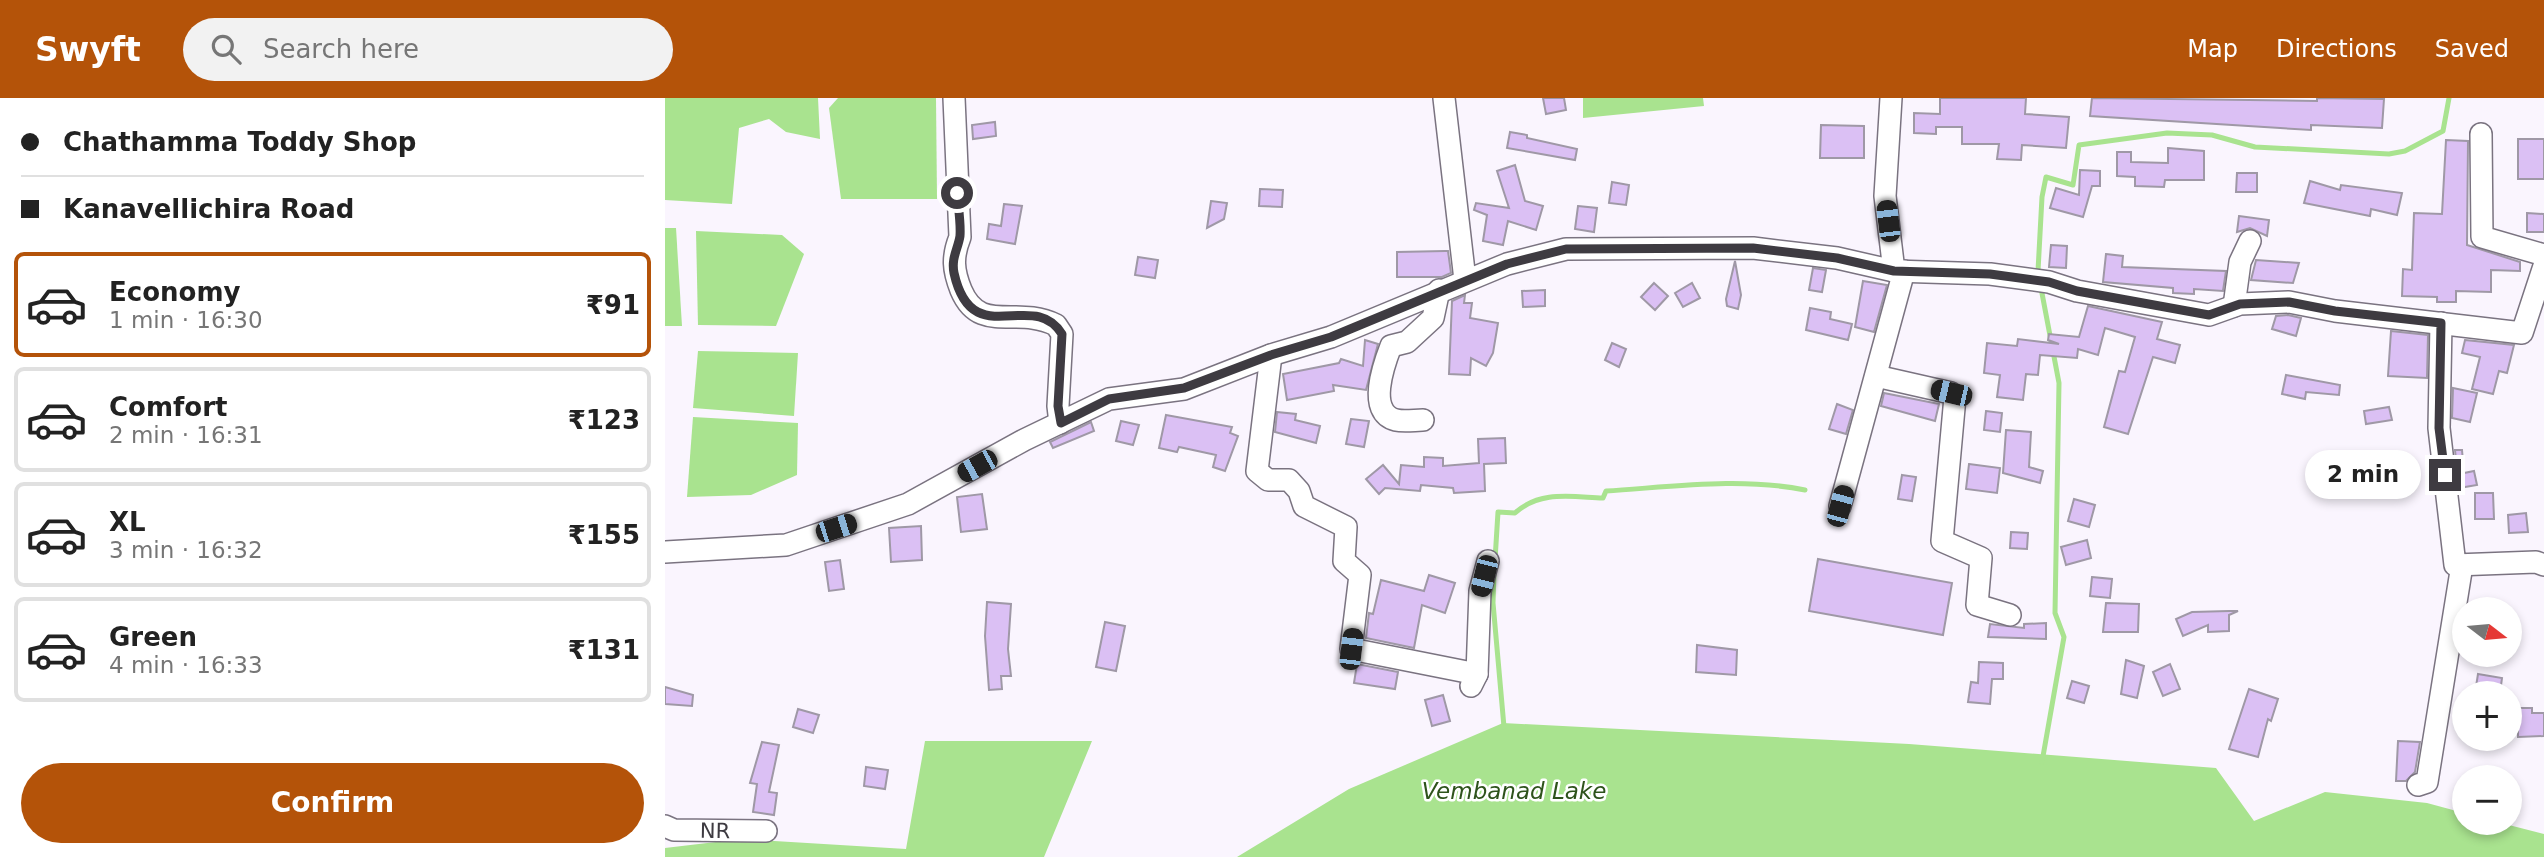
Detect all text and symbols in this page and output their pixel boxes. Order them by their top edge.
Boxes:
search box [183,18,673,81]
text: Swyft [35,30,141,69]
icon: search [207,30,245,68]
text: Search here [263,34,419,64]
text: Map [2187,35,2238,63]
text: Directions [2276,35,2397,63]
text: Saved [2435,35,2509,63]
text: Chathamma Toddy Shop [63,127,416,157]
route start [941,177,973,209]
text: Kanavellichira Road [63,194,354,224]
car [1876,199,1901,243]
icon: car [25,273,88,336]
text: Economy [109,277,240,307]
text: ₹91 [586,290,640,320]
text: 1 min · 16:30 [109,307,263,333]
car [1929,378,1974,408]
icon: car [25,388,88,451]
text: Comfort [109,392,227,422]
text: ₹123 [568,405,640,435]
text: 2 min · 16:31 [109,422,263,448]
car [954,447,1001,485]
callout: 2 min [2305,450,2421,500]
route end [2429,459,2461,491]
text: 2 min [2327,461,2399,487]
car [1825,483,1856,529]
icon: car [25,503,88,566]
text: XL [109,507,146,537]
car [813,512,860,544]
text: ₹155 [568,520,640,550]
text: 3 min · 16:32 [109,537,263,563]
car [1469,553,1500,599]
north arrow [2452,597,2522,667]
map controls [2452,597,2522,835]
icon: car [25,618,88,681]
text: Green [109,622,197,652]
car [1339,627,1364,671]
text: ₹131 [568,635,640,665]
text: 4 min · 16:33 [109,652,263,678]
button: + [2452,681,2522,751]
button: Confirm [21,763,644,843]
button: − [2452,765,2522,835]
water label: Vembanad Lake [1422,778,1606,804]
street label: NR [700,819,730,843]

